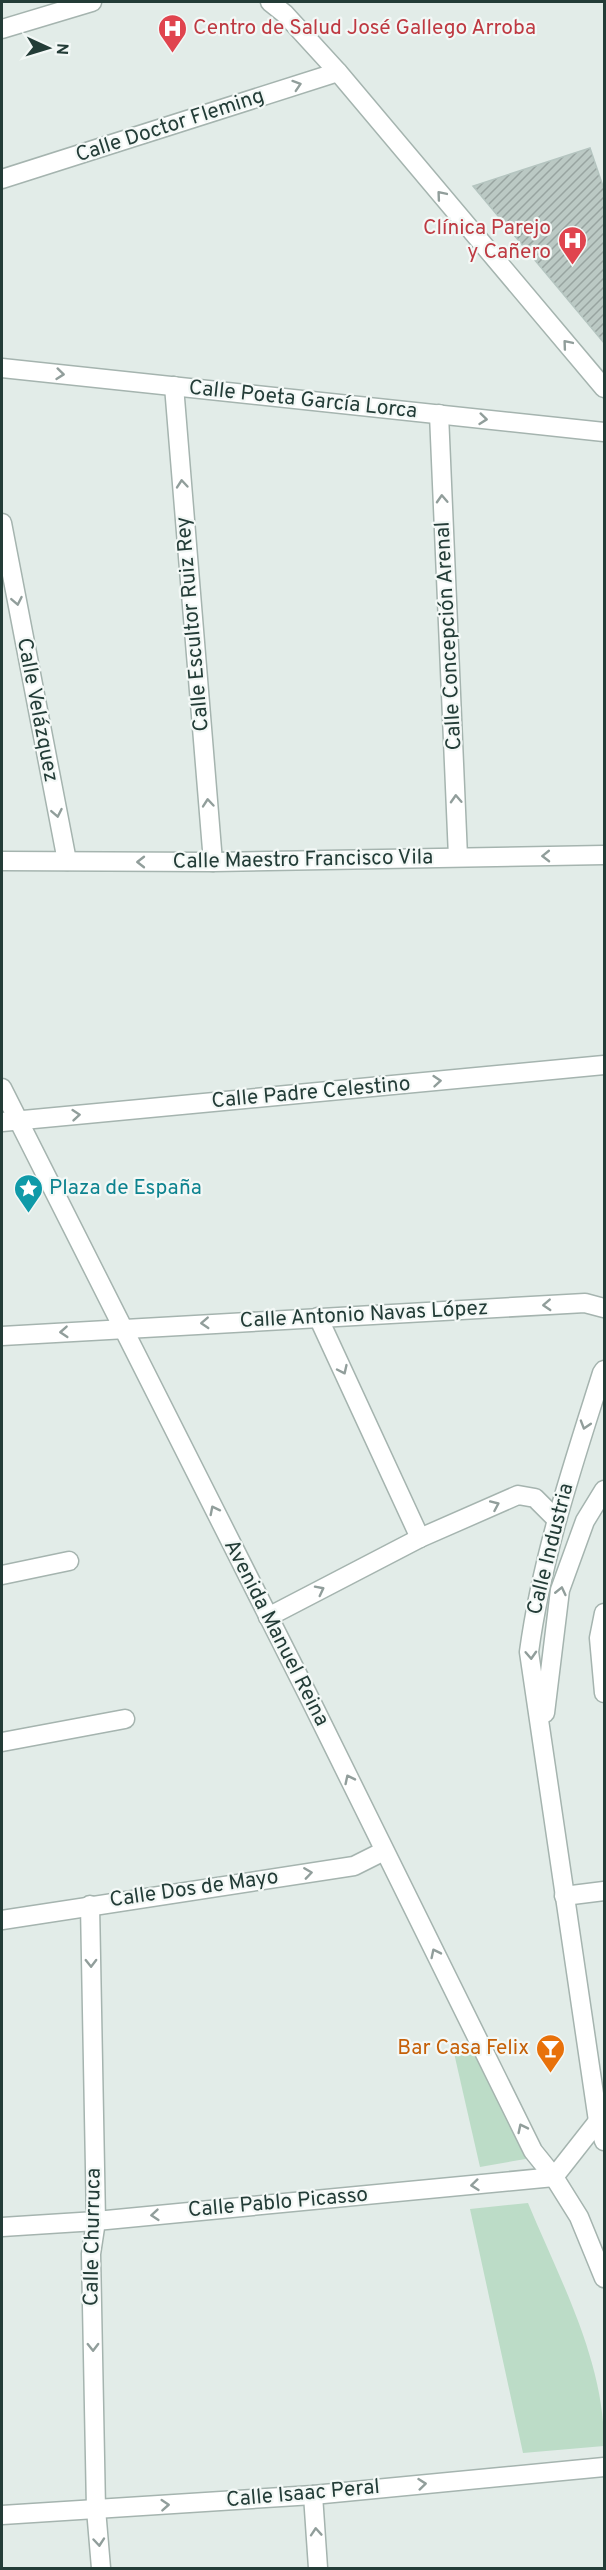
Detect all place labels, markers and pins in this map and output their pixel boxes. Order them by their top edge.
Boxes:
hospital icon: Centro de Salud José Gallego Arroba [156,12,188,54]
place label: Centro de Salud José Gallego Arroba [193,15,536,42]
place label: Clínica Parejo y Cañero [423,215,551,266]
hospital icon: Clínica Parejo y Cañero [556,224,588,266]
place icon: Plaza de España [12,1172,44,1214]
place label: Plaza de España [49,1175,202,1202]
bar icon: Bar Casa Felix [534,2032,566,2074]
place label: Bar Casa Felix [397,2035,529,2062]

